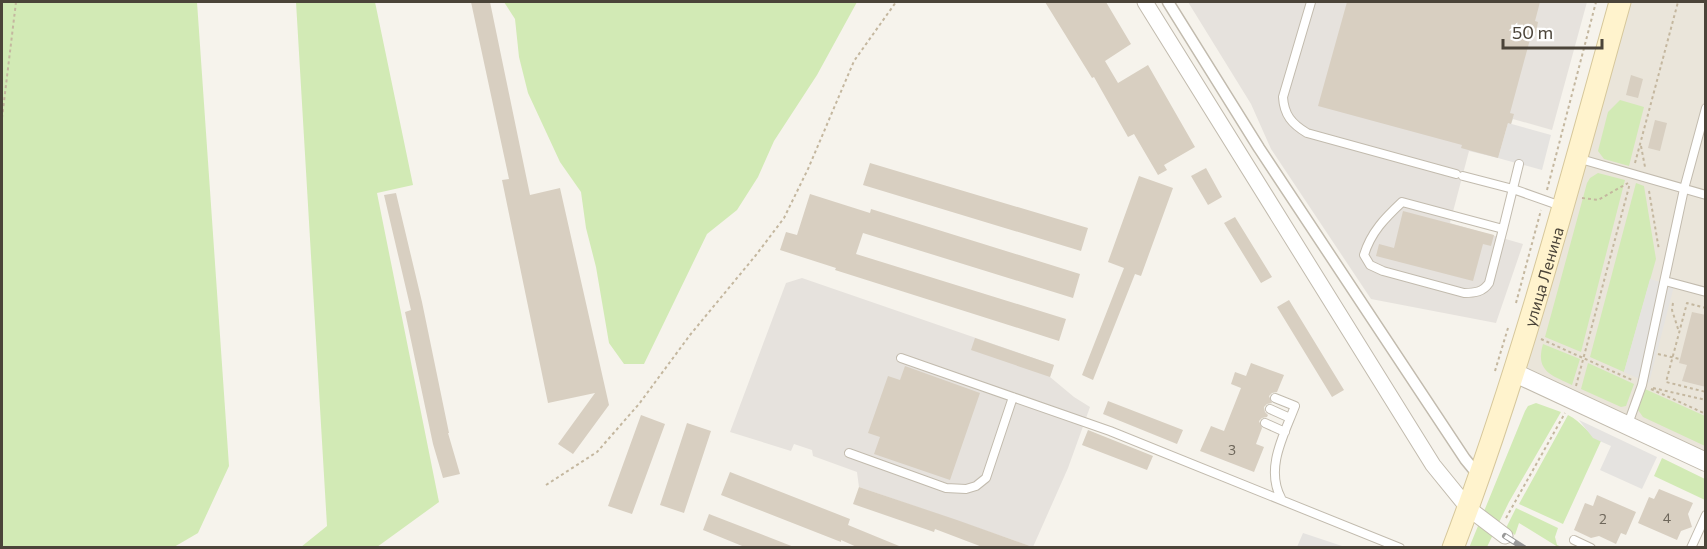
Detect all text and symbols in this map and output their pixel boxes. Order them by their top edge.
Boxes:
scale bar [1503,12,1602,50]
text: 50 m [1512,21,1553,43]
street label: улица Ленина [1519,224,1566,329]
house number: 3 [1228,441,1236,458]
house number: 4 [1663,509,1672,526]
house number: 2 [1599,510,1607,527]

